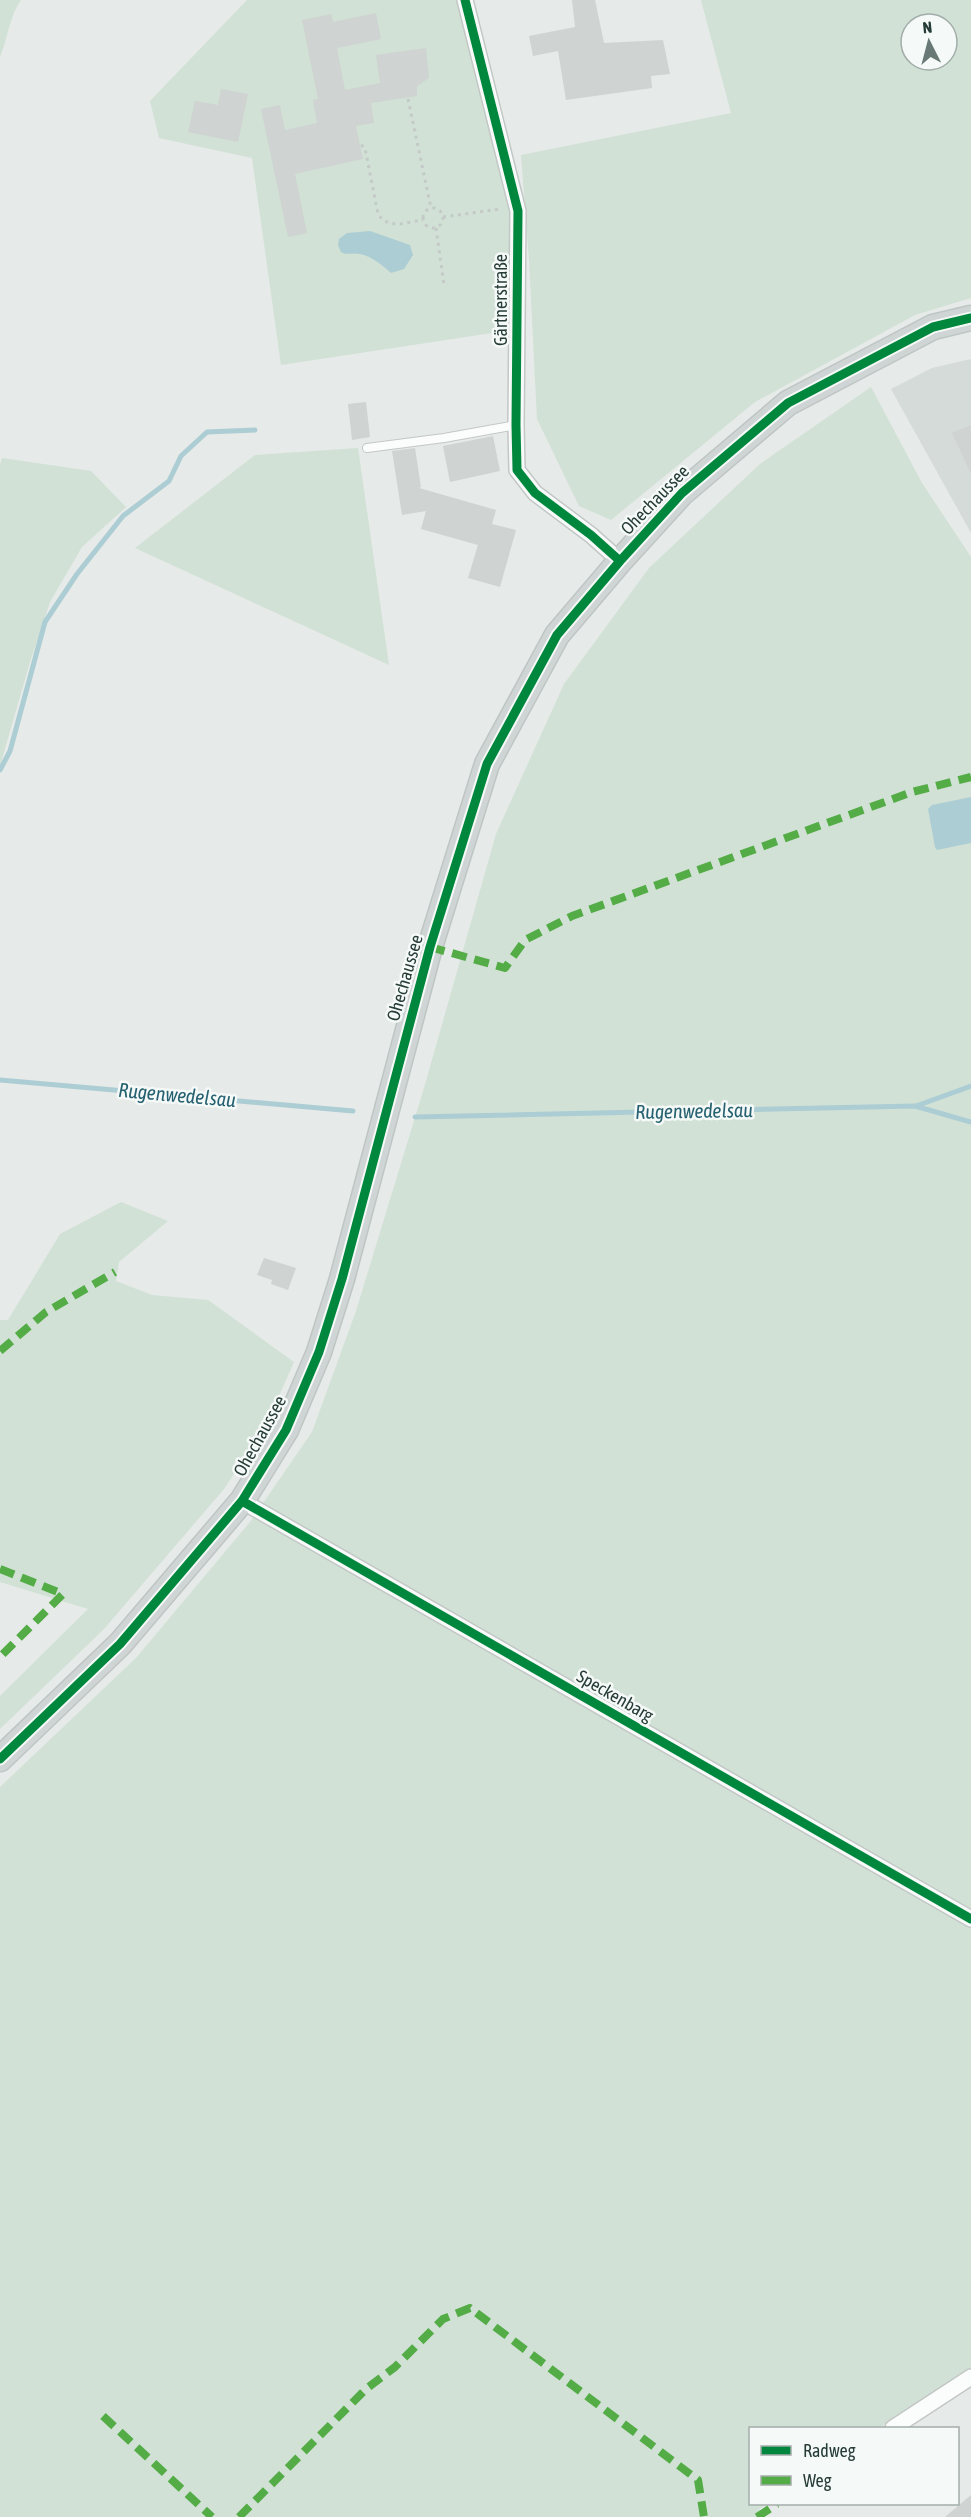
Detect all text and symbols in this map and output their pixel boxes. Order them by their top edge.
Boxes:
north arrow [899,12,959,72]
text: N [922,18,933,37]
street label: Gärtnerstraße [490,254,511,346]
street label: Ohechaussee [616,460,693,539]
street label: Ohechaussee [382,932,427,1023]
water label: Rugenwedelsau [117,1078,237,1111]
water label: Rugenwedelsau [635,1098,753,1123]
street label: Ohechaussee [229,1392,290,1480]
street label: Speckenbarg [573,1665,657,1726]
legend [749,2427,959,2505]
text: Radweg [803,2440,856,2461]
text: Weg [803,2470,832,2491]

